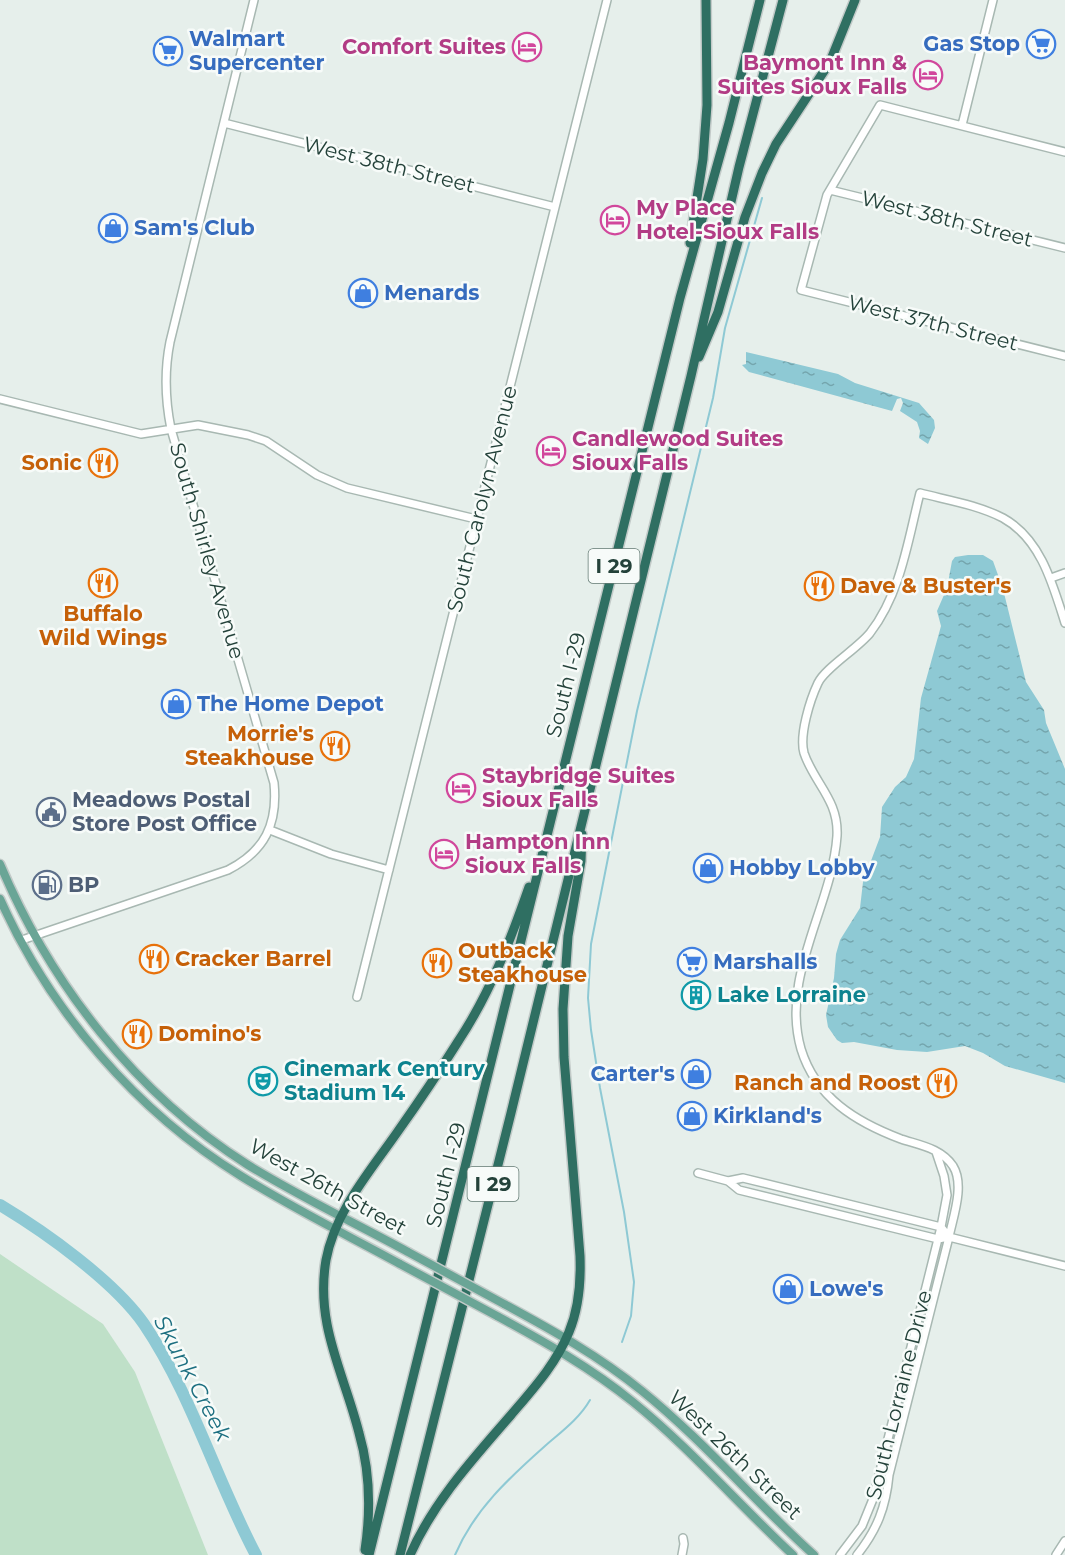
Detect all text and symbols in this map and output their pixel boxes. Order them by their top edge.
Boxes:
place label: Walmart Supercenter [189,26,325,75]
supermarket icon: Gas Stop [1025,28,1057,60]
hotel icon: Comfort Suites [511,31,543,63]
place label: Gas Stop [923,31,1020,56]
place label: Comfort Suites [342,34,506,59]
supermarket icon: Walmart Supercenter [152,35,184,67]
place label: Baymont Inn & Suites Sioux Falls [718,50,907,99]
hotel icon: Baymont Inn & Suites Sioux Falls [912,59,944,91]
street label: West 38th Street [301,131,478,198]
street label: West 38th Street [859,185,1036,252]
place label: My Place Hotel-Sioux Falls [636,195,819,244]
hotel icon: My Place Hotel-Sioux Falls [599,204,631,236]
shop icon: Sam's Club [97,212,129,244]
place label: Sam's Club [134,215,255,240]
shop icon: Menards [347,277,379,309]
place label: Menards [384,280,479,305]
street label: West 37th Street [845,289,1021,356]
street label: South Carolyn Avenue [441,383,522,615]
place label: Candlewood Suites Sioux Falls [572,426,783,475]
hotel icon: Candlewood Suites Sioux Falls [535,435,567,467]
street label: South Shirley Avenue [165,440,250,662]
restaurant icon: Sonic [87,447,119,479]
place label: Sonic [22,450,83,475]
road number: I 29 [588,549,640,583]
restaurant icon: Buffalo Wild Wings [87,567,119,599]
restaurant icon: Dave & Buster's [803,570,835,602]
place label: Dave & Buster's [840,573,1011,598]
place label: Buffalo Wild Wings [39,601,167,650]
street label: South I-29 [540,630,591,740]
shop icon: The Home Depot [160,688,192,720]
place label: The Home Depot [197,691,384,716]
place label: Morrie's Steakhouse [185,721,314,770]
restaurant icon: Morrie's Steakhouse [319,730,351,762]
place label: Staybridge Suites Sioux Falls [482,763,675,812]
hotel icon: Staybridge Suites Sioux Falls [445,772,477,804]
place label: Meadows Postal Store Post Office [72,787,257,836]
public building icon: Meadows Postal Store Post Office [35,796,67,828]
place label: Hampton Inn Sioux Falls [465,829,610,878]
hotel icon: Hampton Inn Sioux Falls [428,838,460,870]
shop icon: Hobby Lobby [692,852,724,884]
place label: Hobby Lobby [729,855,875,880]
fuel station icon: BP [31,869,63,901]
place label: BP [68,872,99,897]
place label: Outback Steakhouse [458,938,587,987]
restaurant icon: Cracker Barrel [138,943,170,975]
place label: Cracker Barrel [175,946,332,971]
supermarket icon: Marshalls [676,946,708,978]
restaurant icon: Outback Steakhouse [421,947,453,979]
place label: Marshalls [713,949,817,974]
building icon: Lake Lorraine [680,979,712,1011]
place label: Lake Lorraine [717,982,866,1007]
restaurant icon: Domino's [121,1018,153,1050]
place label: Domino's [158,1021,261,1046]
place label: Cinemark Century Stadium 14 [284,1056,485,1105]
shop icon: Carter's [680,1058,712,1090]
place label: Carter's [590,1061,675,1086]
theatre icon: Cinemark Century Stadium 14 [247,1065,279,1097]
restaurant icon: Ranch and Roost [926,1067,958,1099]
place label: Ranch and Roost [734,1070,921,1095]
shop icon: Kirkland's [676,1100,708,1132]
place label: Kirkland's [713,1103,822,1128]
street label: South I-29 [420,1120,471,1230]
street label: West 26th Street [245,1133,411,1240]
road number: I 29 [468,1167,518,1201]
shop icon: Lowe's [772,1273,804,1305]
place label: Lowe's [809,1276,883,1301]
street label: South Lorraine Drive [860,1288,937,1502]
water label: Skunk Creek [148,1311,238,1447]
street label: West 26th Street [664,1385,807,1525]

